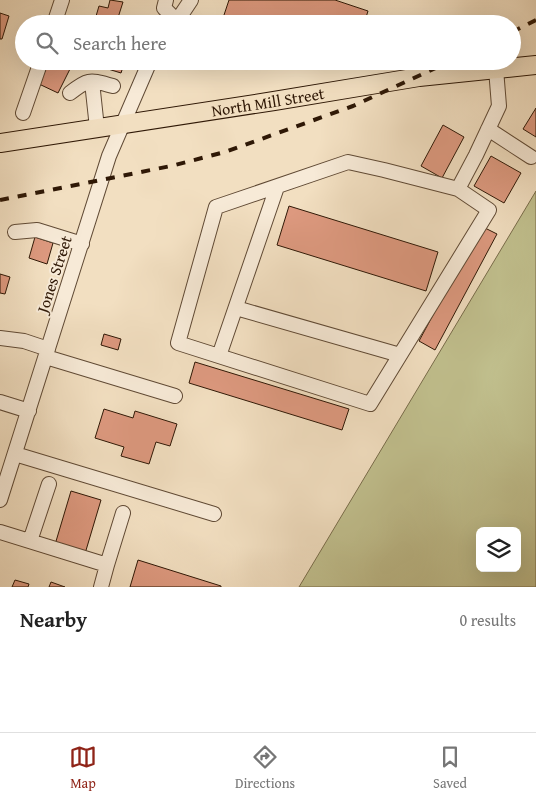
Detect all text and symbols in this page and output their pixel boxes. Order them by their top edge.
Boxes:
search box [15,15,521,70]
icon: search [33,29,61,57]
text: Search here [73,29,167,57]
street label: North Mill Street [210,81,326,122]
street label: Jones Street [30,232,78,318]
map controls [476,527,521,572]
button: layers [476,527,521,572]
text: Nearby [20,604,87,635]
text: 0 results [459,608,516,632]
tab: Map [69,743,97,793]
tab: Directions [235,743,295,793]
tab: Saved [433,743,467,793]

